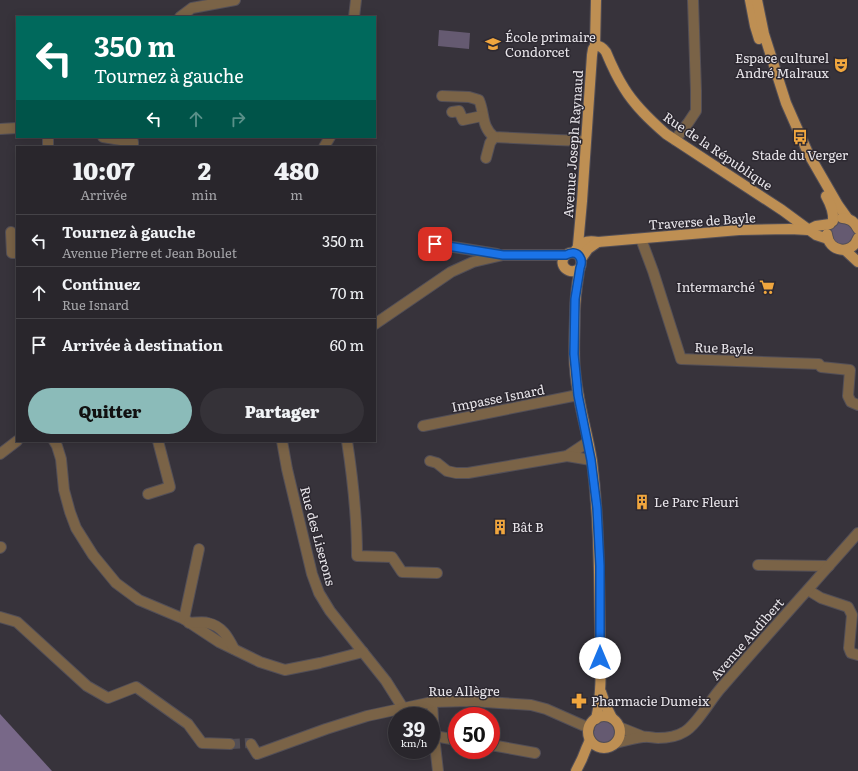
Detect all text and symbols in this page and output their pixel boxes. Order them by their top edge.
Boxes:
text: 350 m [94,24,175,66]
place label: École primaire Condorcet [505,27,596,61]
icon: left [28,32,80,84]
school or university icon: École primaire Condorcet [484,35,502,53]
place label: Espace culturel André Malraux [735,48,830,82]
theatre icon: Espace culturel André Malraux [832,56,850,74]
text: Tournez à gauche [94,62,244,89]
street label: Avenue Joseph Raynaud [558,69,587,219]
street label: Rue de la République [660,107,777,194]
icon: left [143,108,165,130]
icon: ahead [185,108,207,130]
icon: right [227,108,249,130]
bus stop icon: Stade du Verger [791,128,809,146]
place label: Stade du Verger [752,145,849,164]
text: 10:07 [73,152,135,187]
text: 2 [198,152,211,187]
text: 480 [274,152,319,187]
text: Arrivée [81,185,127,204]
text: min [192,185,217,204]
text: m [290,185,303,204]
street label: Traverse de Bayle [648,207,756,234]
text: Tournez à gauche [62,220,195,243]
pin [418,227,452,261]
text: 350 m [322,229,364,252]
icon: left [28,230,50,252]
icon: arrive [424,233,446,255]
text: Avenue Pierre et Jean Boulet [62,243,237,262]
text: Continuez [62,272,140,295]
place label: Intermarché [676,277,755,296]
supermarket icon: Intermarché [758,278,776,296]
text: 70 m [330,281,364,304]
icon: ahead [28,282,50,304]
text: Rue Isnard [62,295,129,314]
text: Arrivée à destination [62,333,223,356]
text: 60 m [330,333,364,356]
icon: arrive [28,334,50,356]
street label: Rue Bayle [694,337,754,358]
street label: Impasse Isnard [450,379,546,416]
button: Quitter [28,388,192,434]
button: Partager [200,388,364,434]
street label: Rue des Liserons [296,484,341,588]
place label: Le Parc Fleuri [654,492,739,511]
building icon: Le Parc Fleuri [633,493,651,511]
place label: Bât B [512,517,544,536]
building icon: Bât B [491,518,509,536]
street label: Avenue Audibert [706,593,788,684]
position arrow [579,637,621,679]
street label: Rue Allègre [428,681,500,700]
place label: Pharmacie Dumeix [591,691,710,710]
pharmacy icon: Pharmacie Dumeix [570,692,588,710]
speed limit sign: 50 [448,707,500,759]
text: 39 [403,713,425,743]
text: km/h [401,735,427,750]

